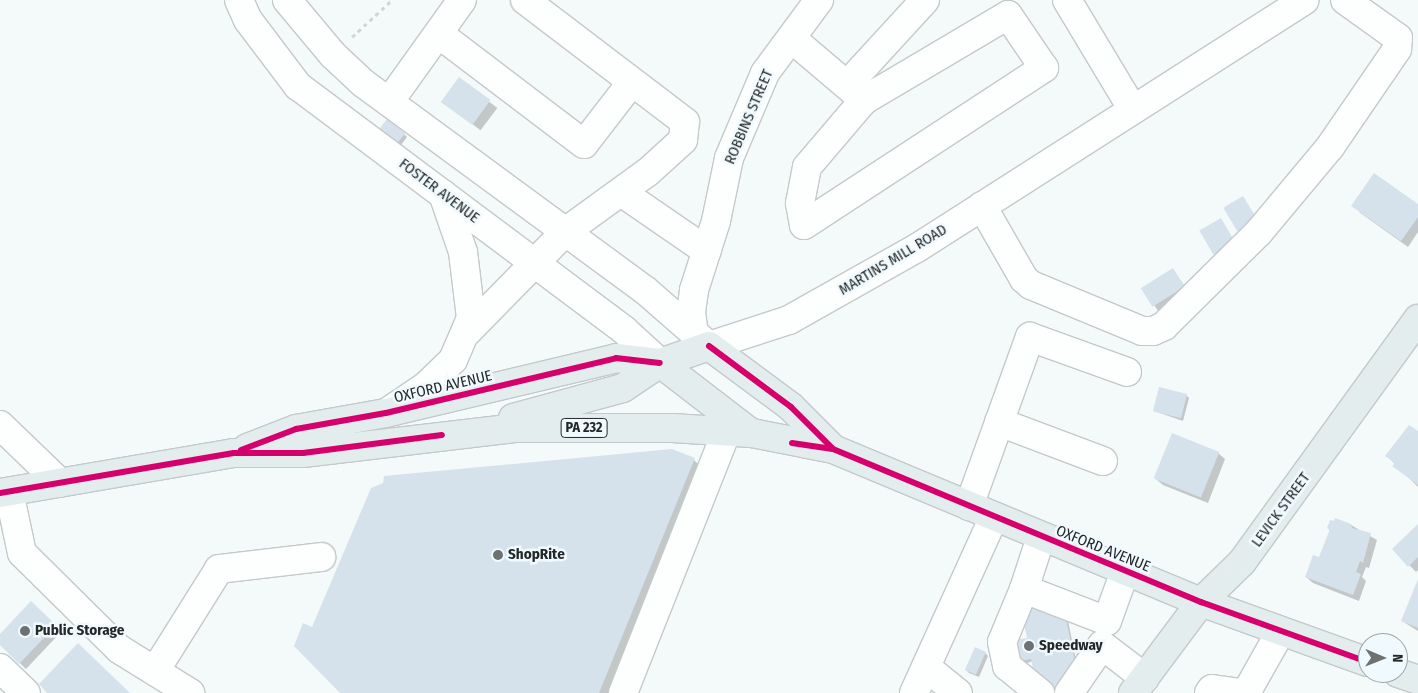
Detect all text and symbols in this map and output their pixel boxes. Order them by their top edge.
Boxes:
street label: ROBBINS STREET [721,67,777,167]
street label: FOSTER AVENUE [395,155,483,227]
street label: MARTINS MILL ROAD [836,221,950,299]
street label: OXFORD AVENUE [392,367,494,407]
road number: PA 232 [560,416,608,439]
street label: LEVICK STREET [1248,469,1314,551]
street label: OXFORD AVENUE [1053,522,1153,576]
place label: ShopRite [508,546,565,564]
marker: ShopRite [492,549,504,561]
place label: Public Storage [35,622,124,640]
marker: Public Storage [19,625,31,637]
north arrow [1358,633,1408,683]
place label: Speedway [1039,637,1103,655]
marker: Speedway [1023,640,1035,652]
text: N [1389,654,1406,663]

